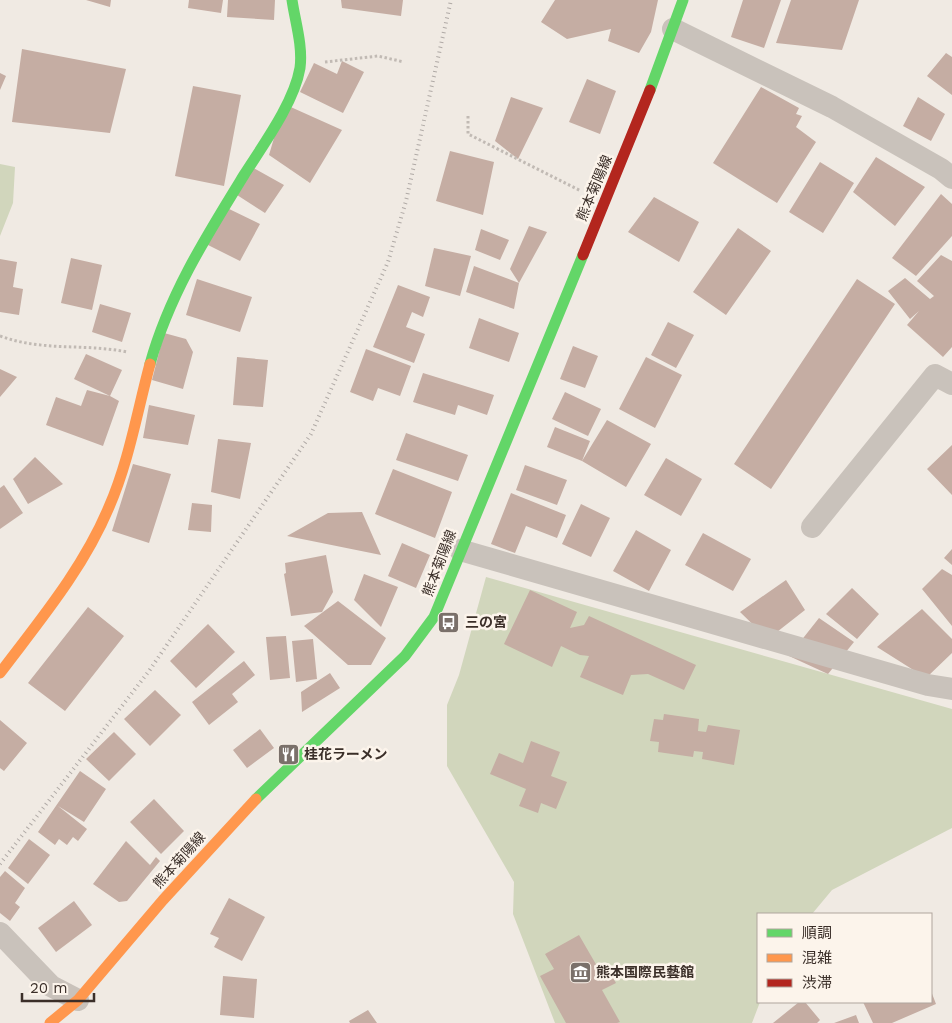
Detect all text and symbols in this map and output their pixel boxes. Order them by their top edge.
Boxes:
street label: 熊本菊陽線 [573,153,615,223]
street label: 熊本菊陽線 [419,527,459,599]
bus stop icon: 三の宮 [437,610,461,634]
place label: 三の宮 [465,614,507,630]
restaurant icon: 桂花ラーメン [276,742,300,766]
place label: 桂花ラーメン [304,746,387,762]
street label: 熊本菊陽線 [150,829,208,891]
legend [757,913,932,1003]
text: 順調 [802,924,832,942]
text: 混雑 [802,949,832,967]
museum icon: 熊本国際民藝館 [568,960,592,984]
place label: 熊本国際民藝館 [596,964,694,980]
scale bar [22,970,95,1002]
text: 渋滞 [802,974,832,992]
text: 20 m [30,979,68,997]

